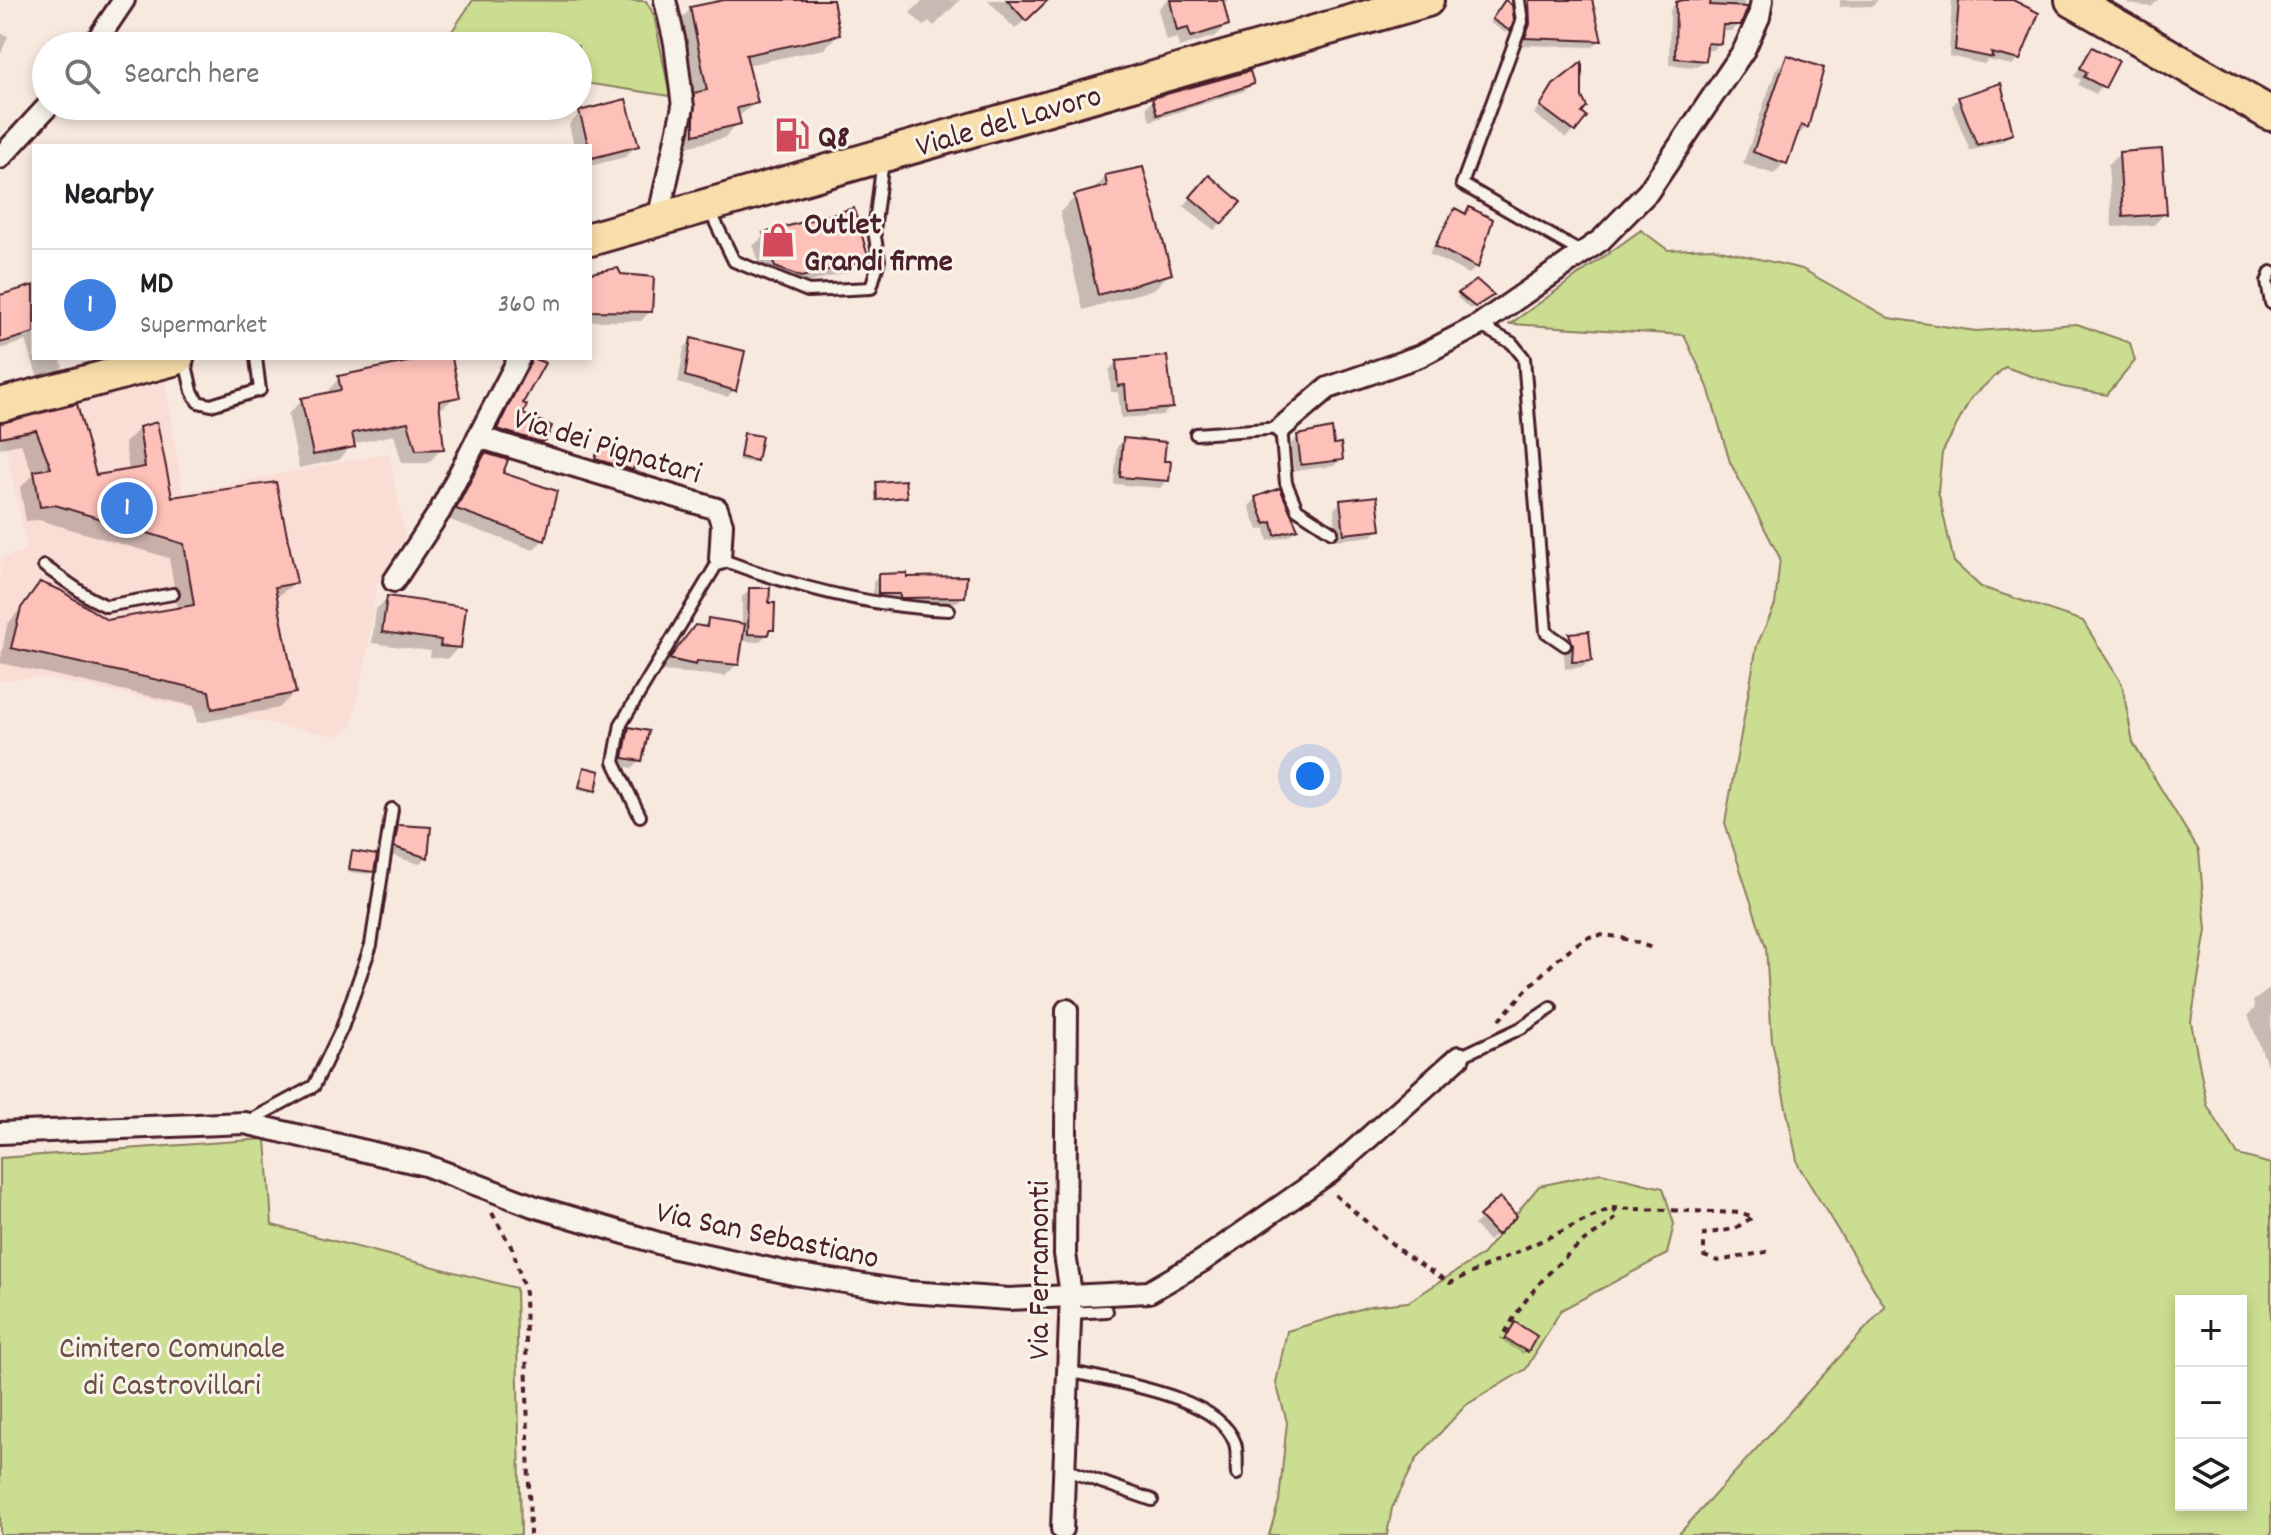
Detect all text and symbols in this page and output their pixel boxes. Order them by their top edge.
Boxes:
search box [32,32,592,120]
icon: search [60,54,104,98]
text: Search here [124,55,260,98]
street label: Viale del Lavoro [911,75,1108,172]
fuel station icon: Q8 [773,116,811,154]
place label: Q8 [818,117,850,163]
text: Nearby [64,172,153,221]
place label: Outlet Grandi firme [804,204,953,287]
shop icon: Outlet Grandi firme [759,221,797,259]
text: MD [140,265,173,308]
text: 1 [87,287,93,324]
text: 360 m [498,287,560,324]
text: Supermarket [140,308,267,345]
street label: Via dei Pignatari [507,398,706,499]
pin: 1 [101,478,153,538]
your location [1290,756,1330,796]
street label: Via Ferramonti [1019,1180,1065,1360]
street label: Via San Sebastiano [651,1192,883,1284]
map controls [2175,1295,2247,1511]
button: + [2175,1295,2247,1367]
park label: Cimitero Comunale di Castrovillari [59,1328,285,1411]
button: − [2175,1367,2247,1439]
button: layers [2175,1439,2247,1511]

